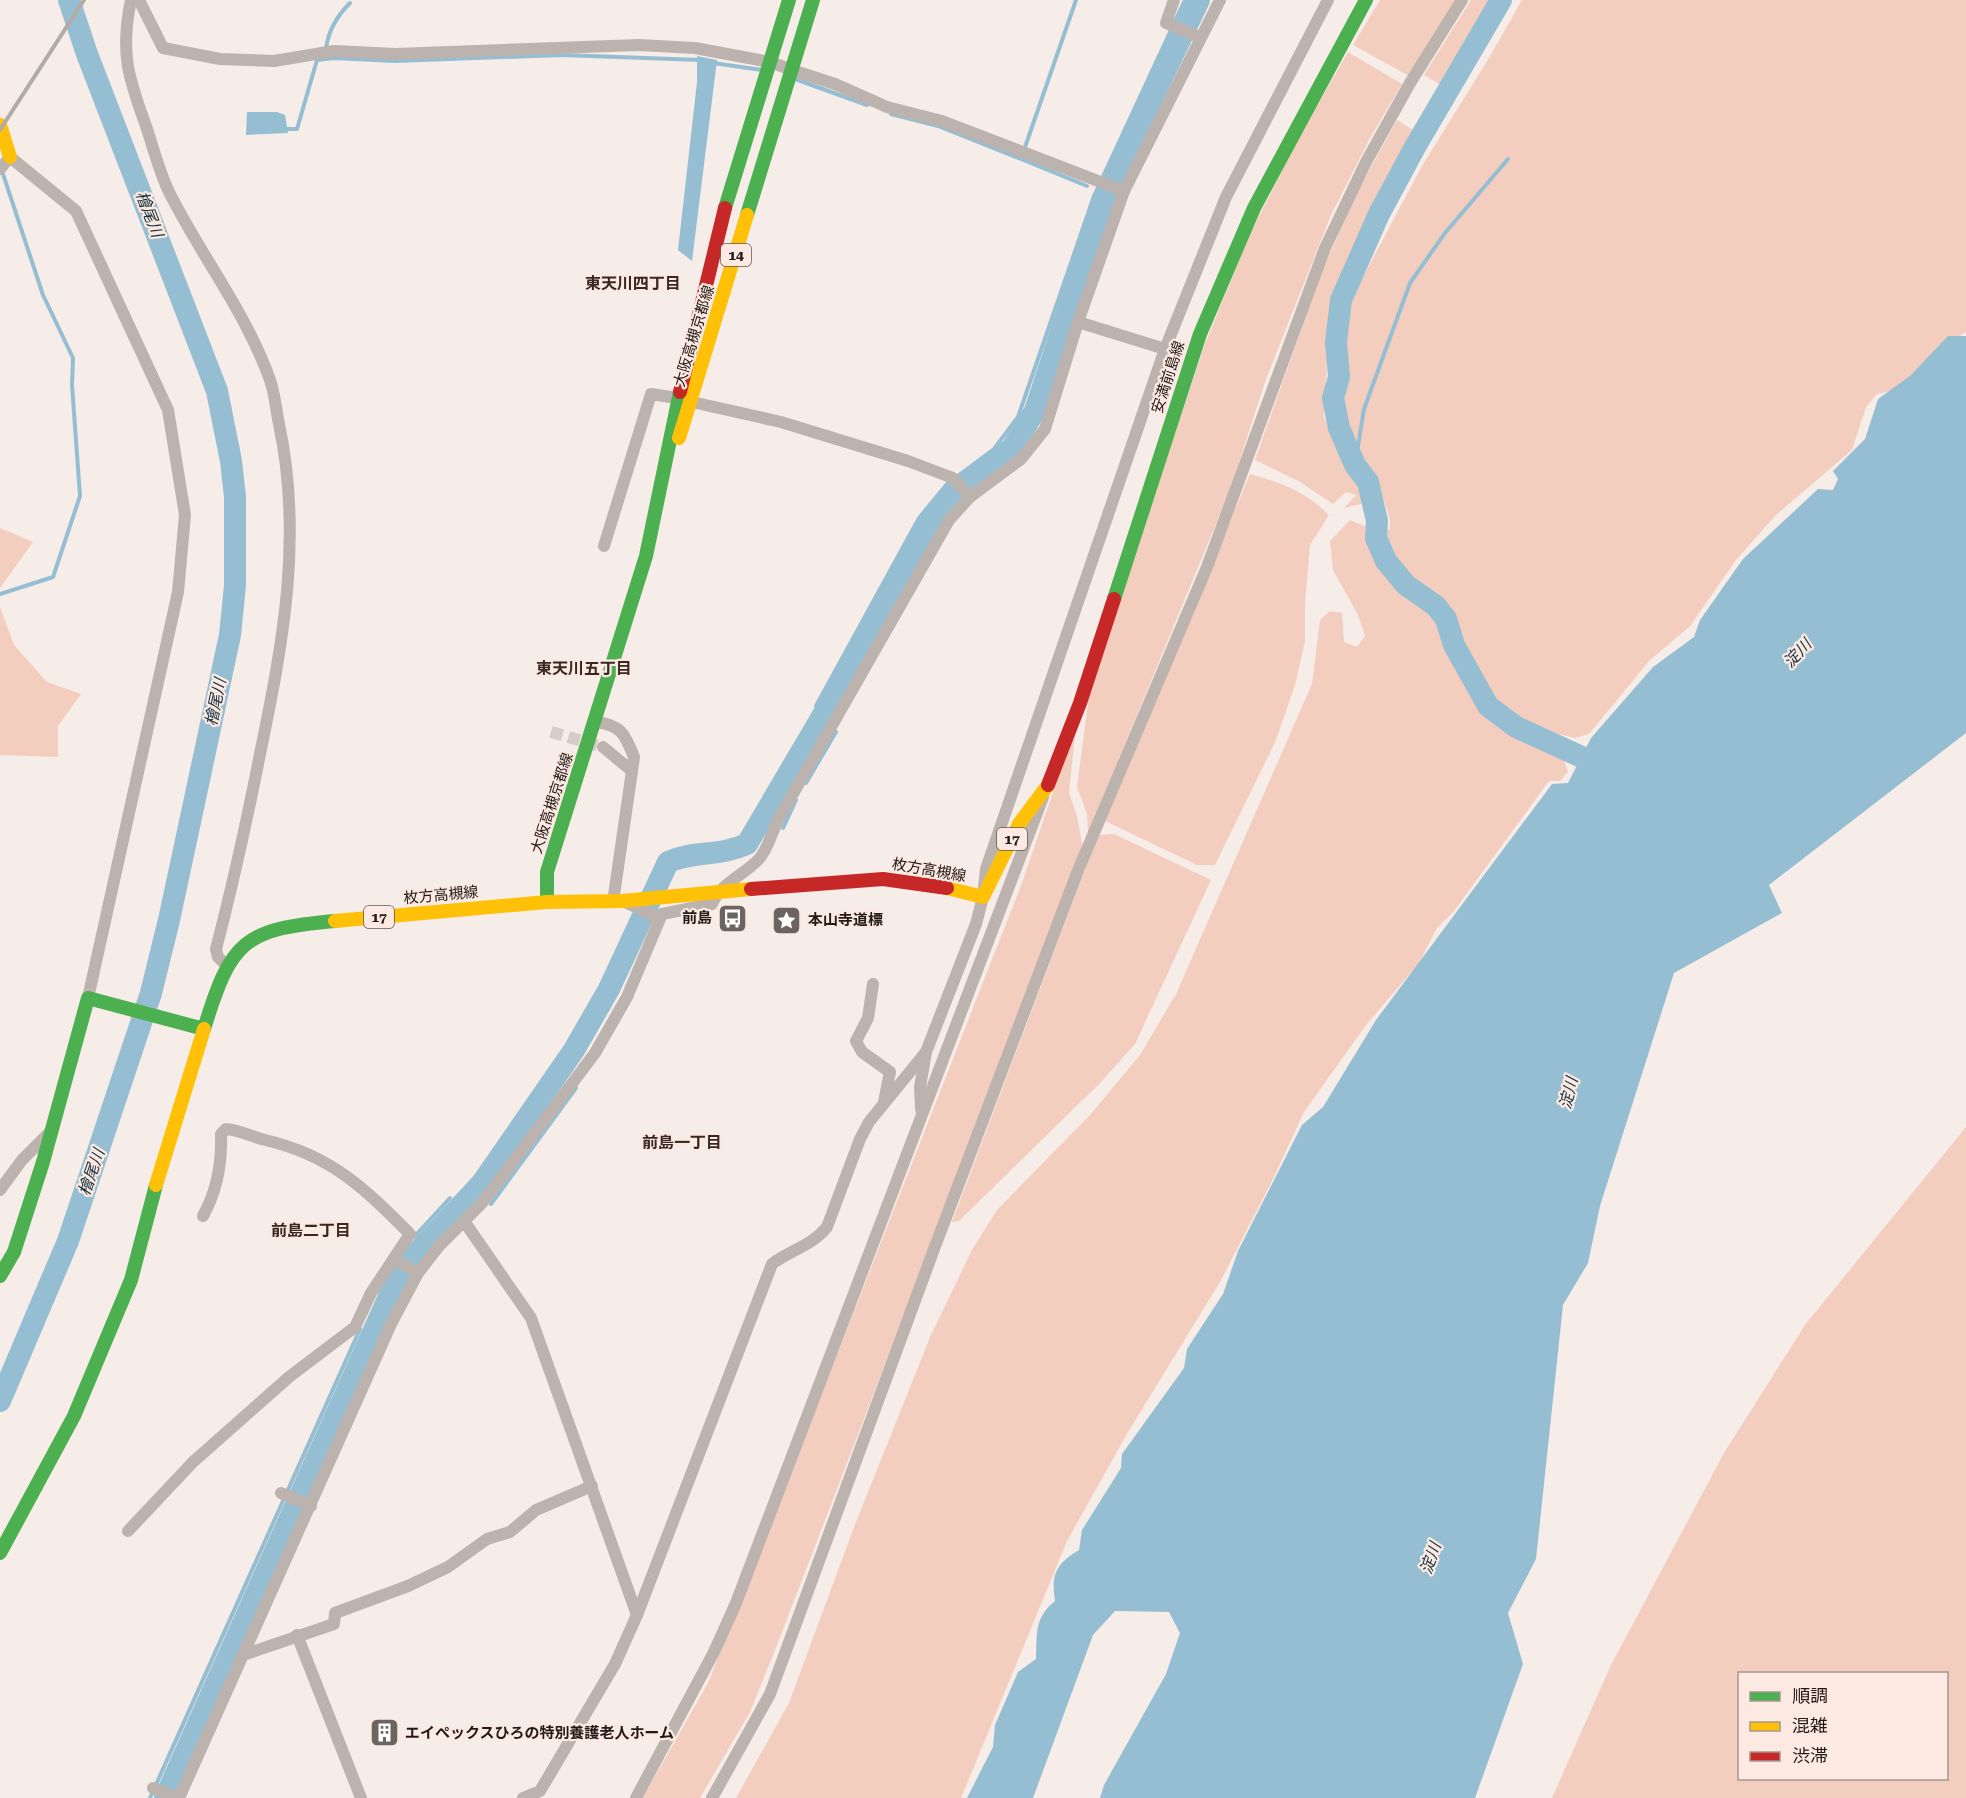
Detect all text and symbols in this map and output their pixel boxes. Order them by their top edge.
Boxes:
water label: 檜尾川 [132,188,168,242]
road number: 14 [721,244,751,266]
district label: 東天川四丁目 [585,274,681,293]
street label: 大阪高槻京都線 [670,283,718,389]
street label: 安満前島線 [1148,339,1188,415]
water label: 淀川 [1780,634,1817,672]
district label: 東天川五丁目 [536,659,632,678]
water label: 檜尾川 [201,675,230,728]
street label: 大阪高槻京都線 [527,750,577,856]
road number: 17 [997,828,1027,850]
street label: 枚方高槻線 [890,855,968,885]
street label: 枚方高槻線 [403,883,479,907]
bus stop icon: 前島 [717,902,749,934]
place icon: 本山寺道標 [771,904,803,936]
road number: 17 [364,906,394,928]
place label: 前島 [682,909,712,927]
place label: 本山寺道標 [808,911,883,929]
water label: 淀川 [1555,1073,1582,1111]
district label: 前島一丁目 [642,1133,722,1152]
water label: 檜尾川 [75,1144,109,1198]
district label: 前島二丁目 [271,1221,351,1240]
water label: 淀川 [1416,1538,1445,1576]
legend [1738,1672,1948,1780]
text: 順調 [1792,1685,1828,1706]
text: 混雑 [1792,1715,1828,1736]
building icon: エイぺックスひろの特別養護老人ホーム [368,1717,400,1749]
place label: エイぺックスひろの特別養護老人ホーム [405,1724,674,1742]
text: 渋滞 [1792,1745,1828,1766]

